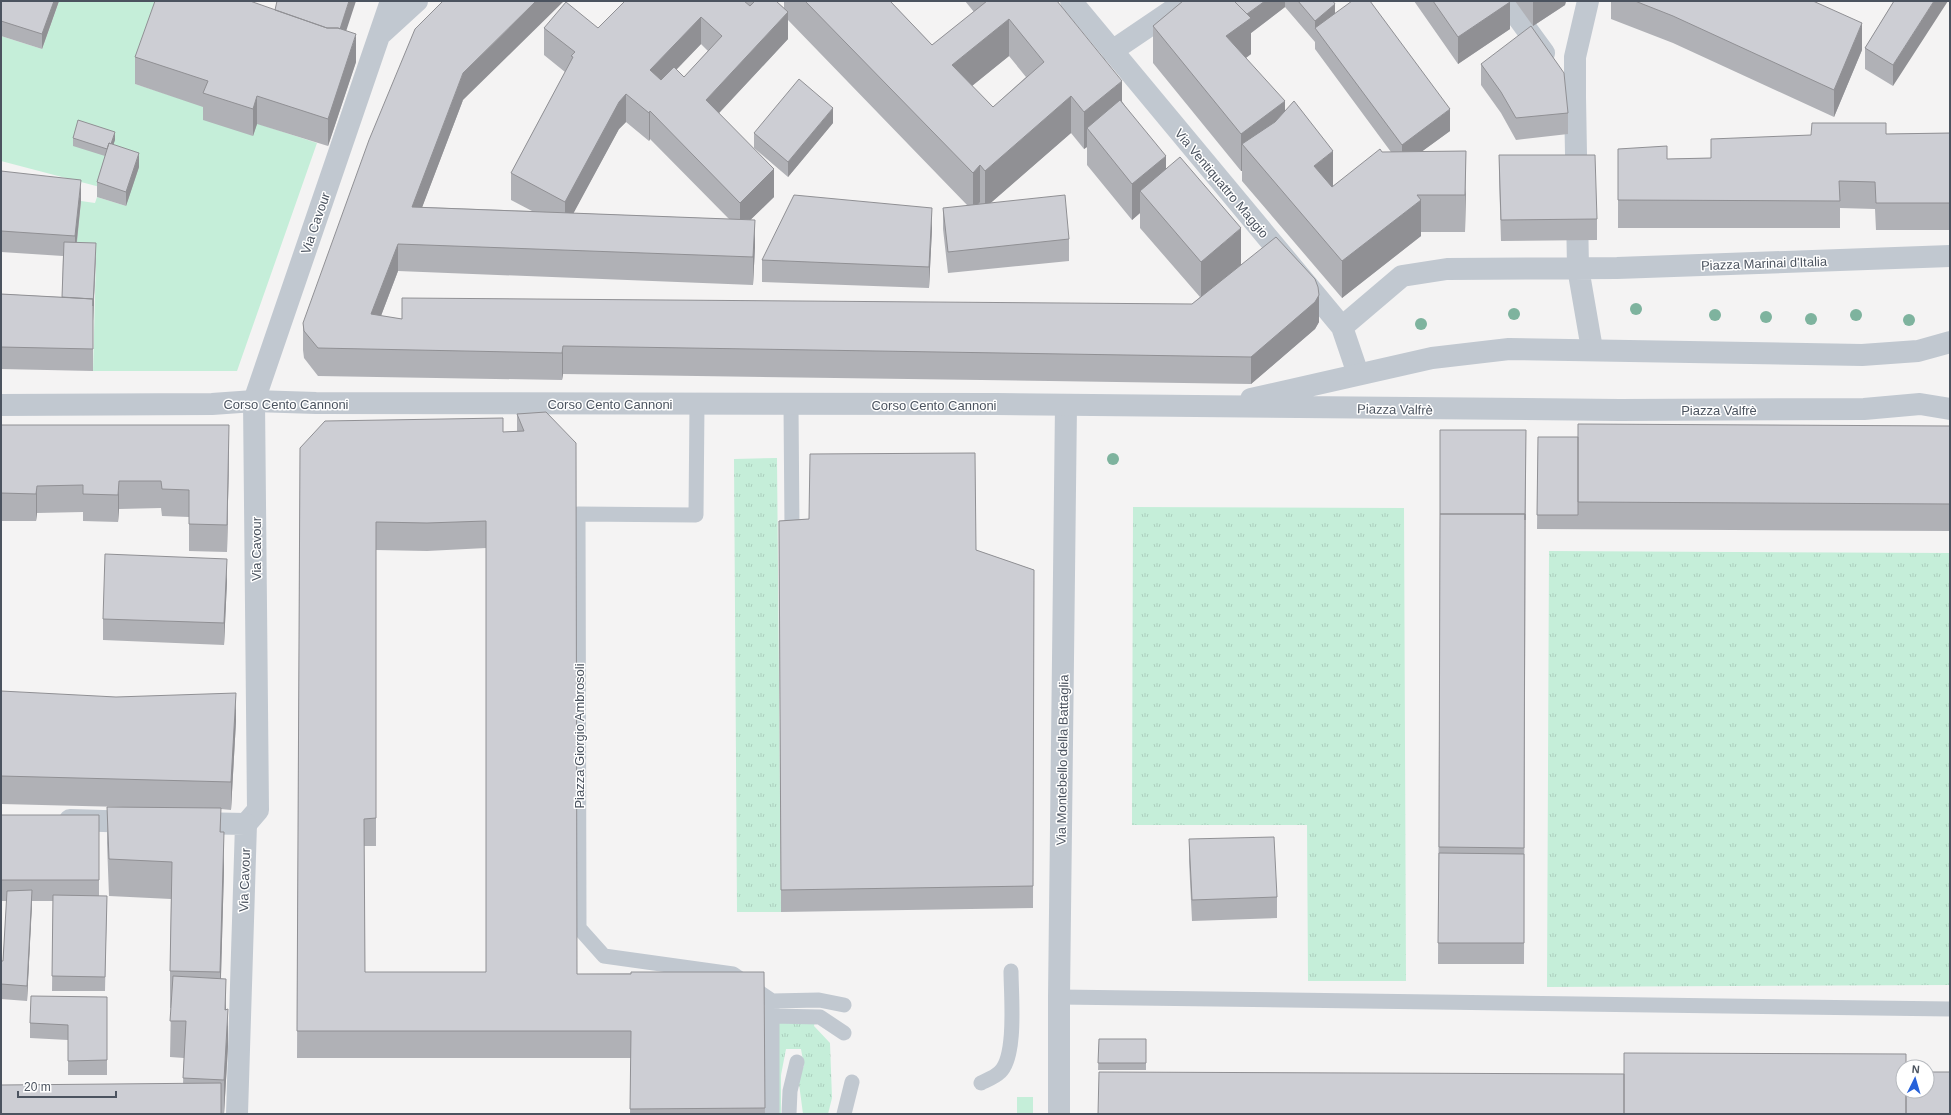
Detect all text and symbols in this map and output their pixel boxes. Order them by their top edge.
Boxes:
street label: Via Ventiquattro Maggio [1172,126,1272,241]
street label: Via Cavour [298,190,333,256]
street label: Piazza Marinai d'Italia [1701,254,1828,273]
street label: Corso Cento Cannoni [223,397,349,412]
street label: Corso Cento Cannoni [547,397,673,412]
street label: Corso Cento Cannoni [871,398,997,413]
street label: Piazza Valfrè [1357,401,1433,418]
street label: Piazza Valfrè [1681,403,1757,418]
street label: Via Cavour [249,516,264,581]
street label: Piazza Giorgio Ambrosoli [572,663,587,809]
street label: Via Montebello della Battaglia [1054,674,1072,846]
street label: Via Cavour [236,847,253,912]
north arrow [1895,1059,1935,1099]
text: N [1911,1063,1920,1075]
scale bar [18,1073,116,1099]
text: 20 m [24,1080,51,1094]

